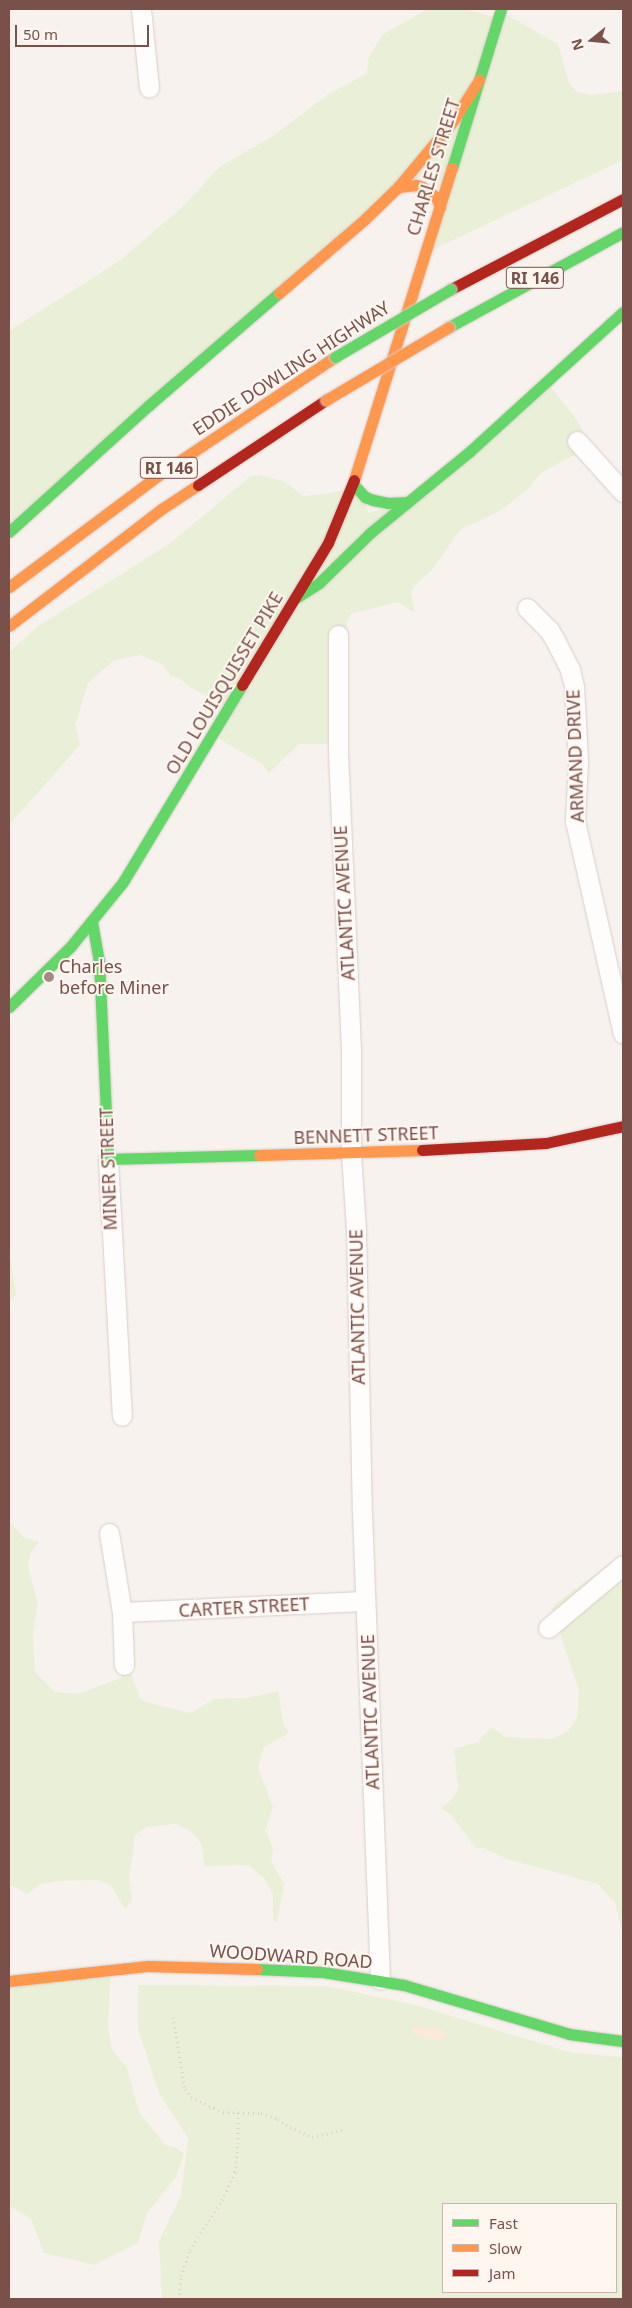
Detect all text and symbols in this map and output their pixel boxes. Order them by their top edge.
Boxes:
scale bar [18,15,151,47]
north arrow [567,15,617,65]
text: 50 m [23,24,58,44]
text: N [566,36,588,53]
street label: CHARLES STREET [402,96,464,238]
road number: RI 146 [505,264,565,292]
street label: EDDIE DOWLING HIGHWAY [189,296,393,440]
road number: RI 146 [139,454,199,482]
street label: OLD LOUISQUISSET PIKE [161,588,287,778]
street label: ARMAND DRIVE [562,689,588,823]
street label: ATLANTIC AVENUE [329,825,359,981]
place label: Charles before Miner [59,956,169,999]
marker: Charles before Miner [43,971,55,983]
street label: MINER STREET [95,1107,121,1231]
street label: BENNETT STREET [293,1122,439,1148]
street label: ATLANTIC AVENUE [345,1229,369,1385]
street label: CARTER STREET [178,1593,310,1621]
street label: ATLANTIC AVENUE [356,1634,384,1790]
street label: WOODWARD ROAD [209,1940,373,1972]
legend [442,2203,617,2293]
text: Fast [489,2213,518,2233]
text: Slow [489,2238,522,2258]
text: Jam [489,2263,516,2283]

